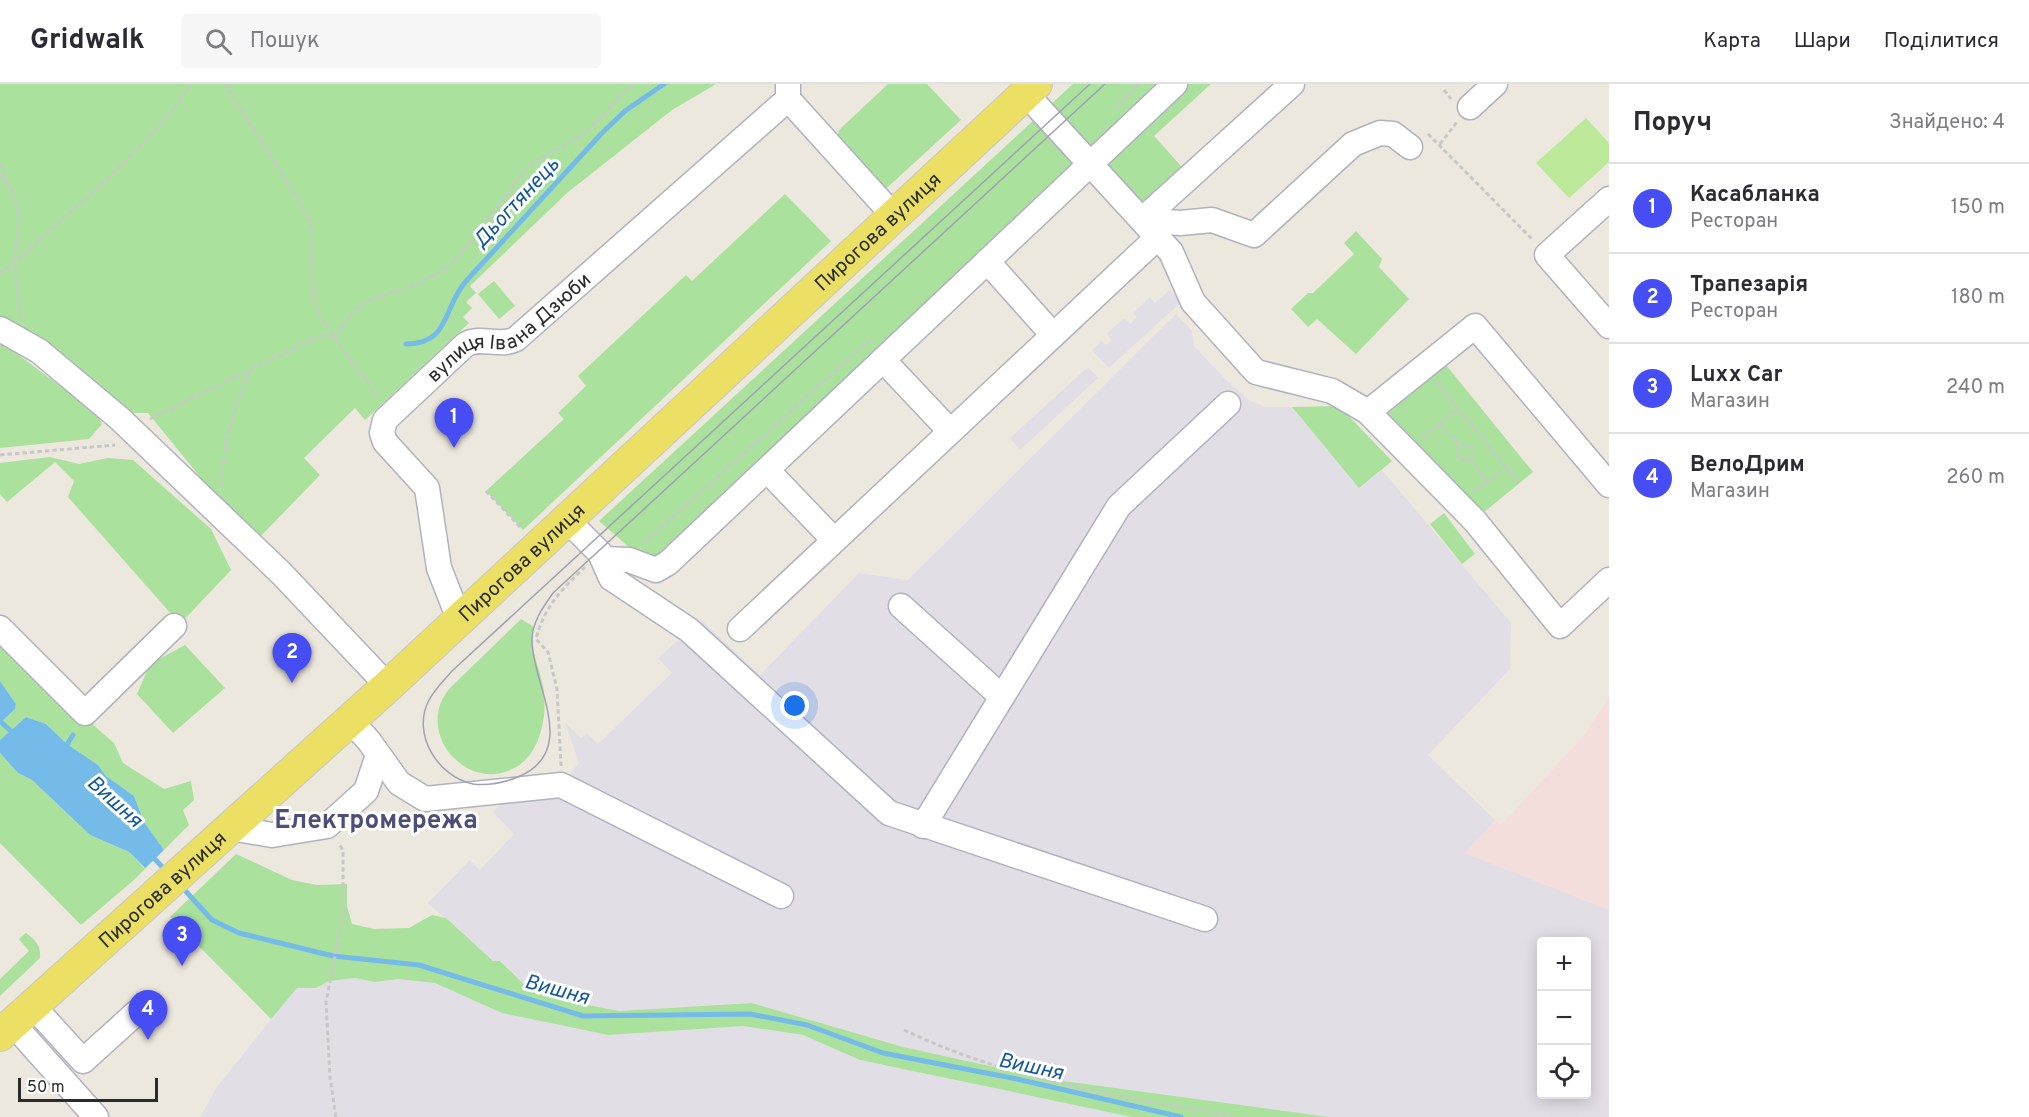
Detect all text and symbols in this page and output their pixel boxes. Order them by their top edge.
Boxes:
search box [181,14,601,68]
text: Gridwalk [30,23,145,59]
icon: search [202,25,235,58]
text: Пошук [250,28,320,55]
text: Карта [1703,28,1761,55]
text: Шари [1794,28,1851,55]
text: Поділитися [1884,28,1999,55]
text: Поруч [1633,107,1712,140]
text: Знайдено: 4 [1889,110,2005,136]
water label: Дьогтянець [468,152,566,254]
street label: Пирогова вулиця [810,168,948,298]
text: Касабланка [1690,182,1820,209]
text: 1 [1649,195,1657,221]
text: 150 m [1951,195,2005,221]
text: Ресторан [1690,209,1778,235]
street label: вулиця Івана Дзюби [422,268,597,389]
text: Трапезарія [1690,272,1808,299]
text: 2 [1646,285,1659,311]
text: 180 m [1951,285,2005,311]
text: Ресторан [1690,299,1778,325]
text: Luxx Car [1690,362,1783,389]
text: 3 [1647,375,1659,401]
text: 240 m [1946,375,2005,401]
text: Магазин [1690,389,1770,415]
pin: 1 [434,398,474,448]
text: ВелоДрим [1690,452,1805,479]
text: 4 [1646,465,1659,491]
text: 260 m [1946,465,2005,491]
text: Магазин [1690,479,1770,505]
street label: Пирогова вулиця [454,498,592,629]
pin: 2 [272,634,312,683]
your location [780,691,809,720]
water label: Вишня [81,770,148,835]
district label: Електромережа [274,805,478,838]
street label: Пирогова вулиця [94,826,233,955]
pin: 3 [162,916,201,966]
map controls [1537,937,1591,1099]
button: + [1537,937,1591,991]
water label: Вишня [521,969,593,1012]
pin: 4 [128,990,168,1040]
button: − [1537,991,1591,1045]
button: locate [1537,1045,1591,1099]
water label: Вишня [996,1047,1067,1088]
scale bar [18,1075,158,1102]
text: 50 m [27,1078,65,1098]

